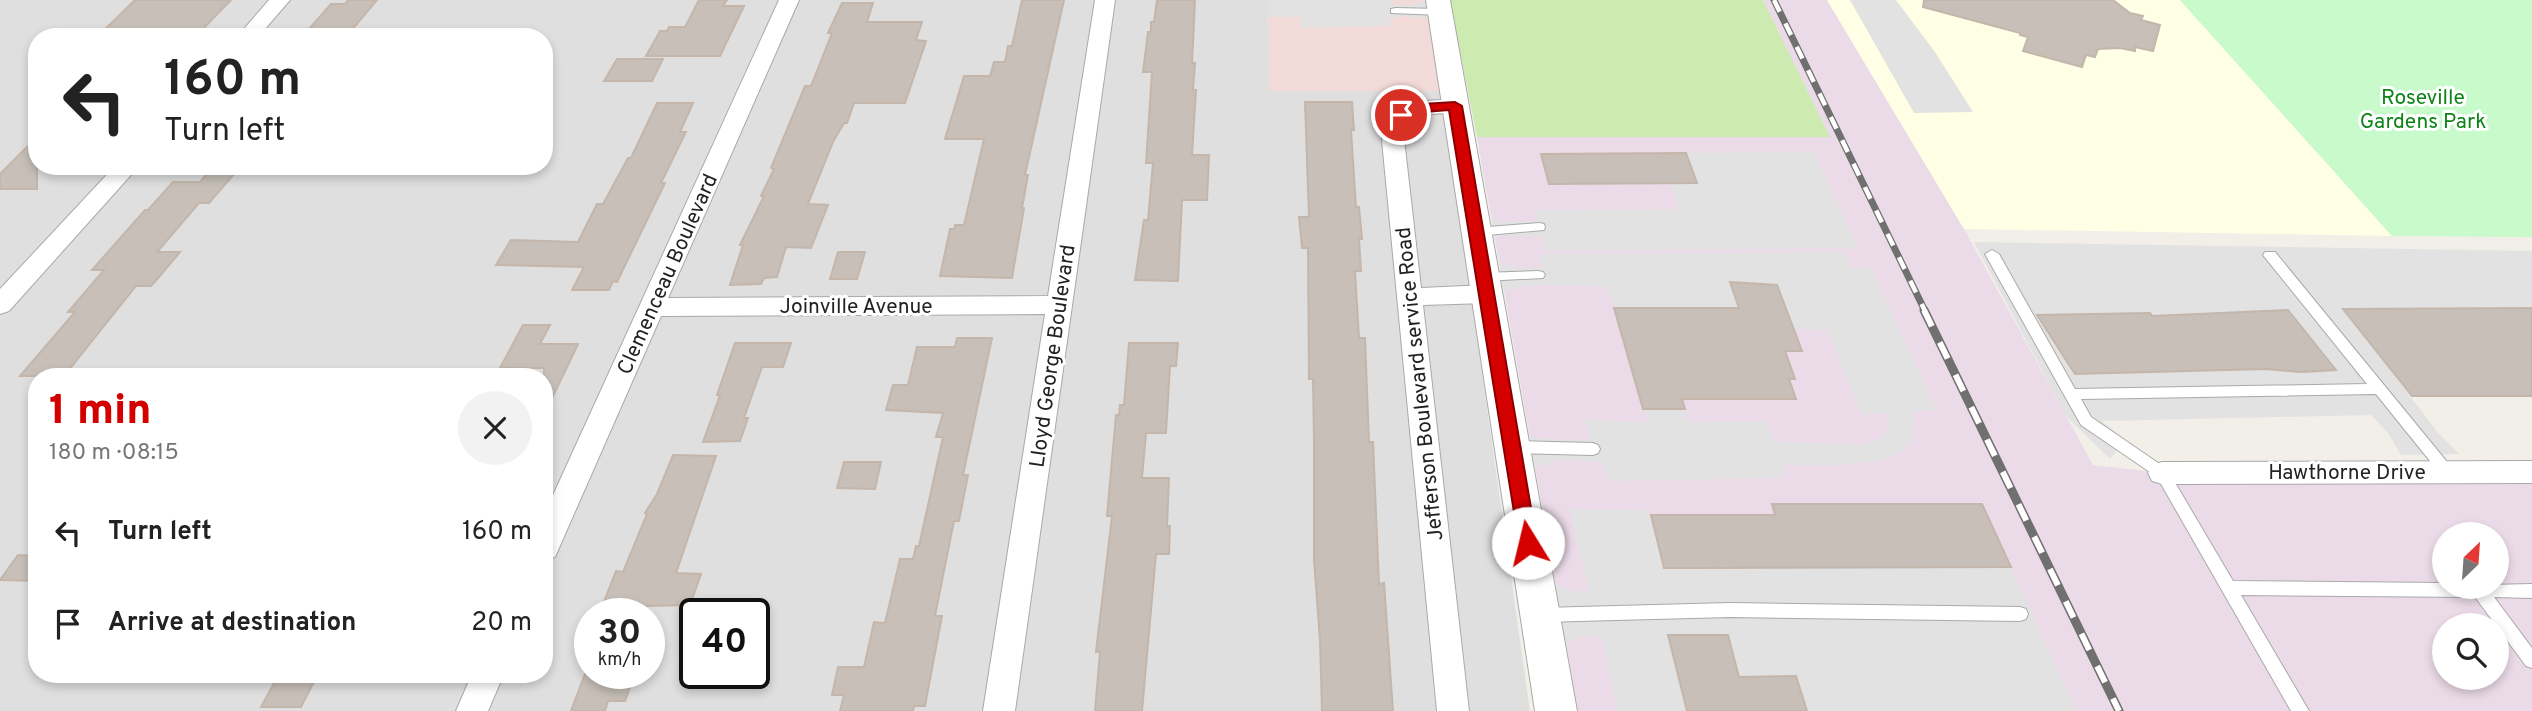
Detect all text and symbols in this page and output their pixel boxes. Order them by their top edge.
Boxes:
text: 160 m [164,51,301,113]
icon: left [49,56,140,147]
pin [1371,85,1431,145]
park label: Roseville Gardens Park [2360,85,2486,136]
icon: arrive [1382,96,1420,134]
text: Turn left [164,112,285,152]
street label: Clemenceau Boulevard [612,170,725,379]
street label: Jefferson Boulevard service Road [1391,226,1450,542]
street label: Lloyd George Boulevard [1024,243,1083,469]
street label: Joinville Avenue [780,294,933,321]
text: 1 min [49,386,152,439]
button: close [458,391,532,465]
text: 180 m · 08:15 [49,439,179,468]
street label: Hawthorne Drive [2268,460,2426,487]
position arrow [1491,506,1565,580]
icon: left [49,514,87,552]
text: Turn left [108,516,212,549]
text: 160 m [462,516,532,549]
north arrow [2432,522,2510,598]
map controls [2432,522,2509,690]
speed limit sign: 40 [679,598,770,689]
icon: arrive [49,605,87,643]
text: Arrive at destination [108,607,356,640]
text: 20 m [471,607,532,640]
text: 30 [598,612,641,656]
button: search [2432,613,2509,690]
text: km/h [598,649,641,672]

